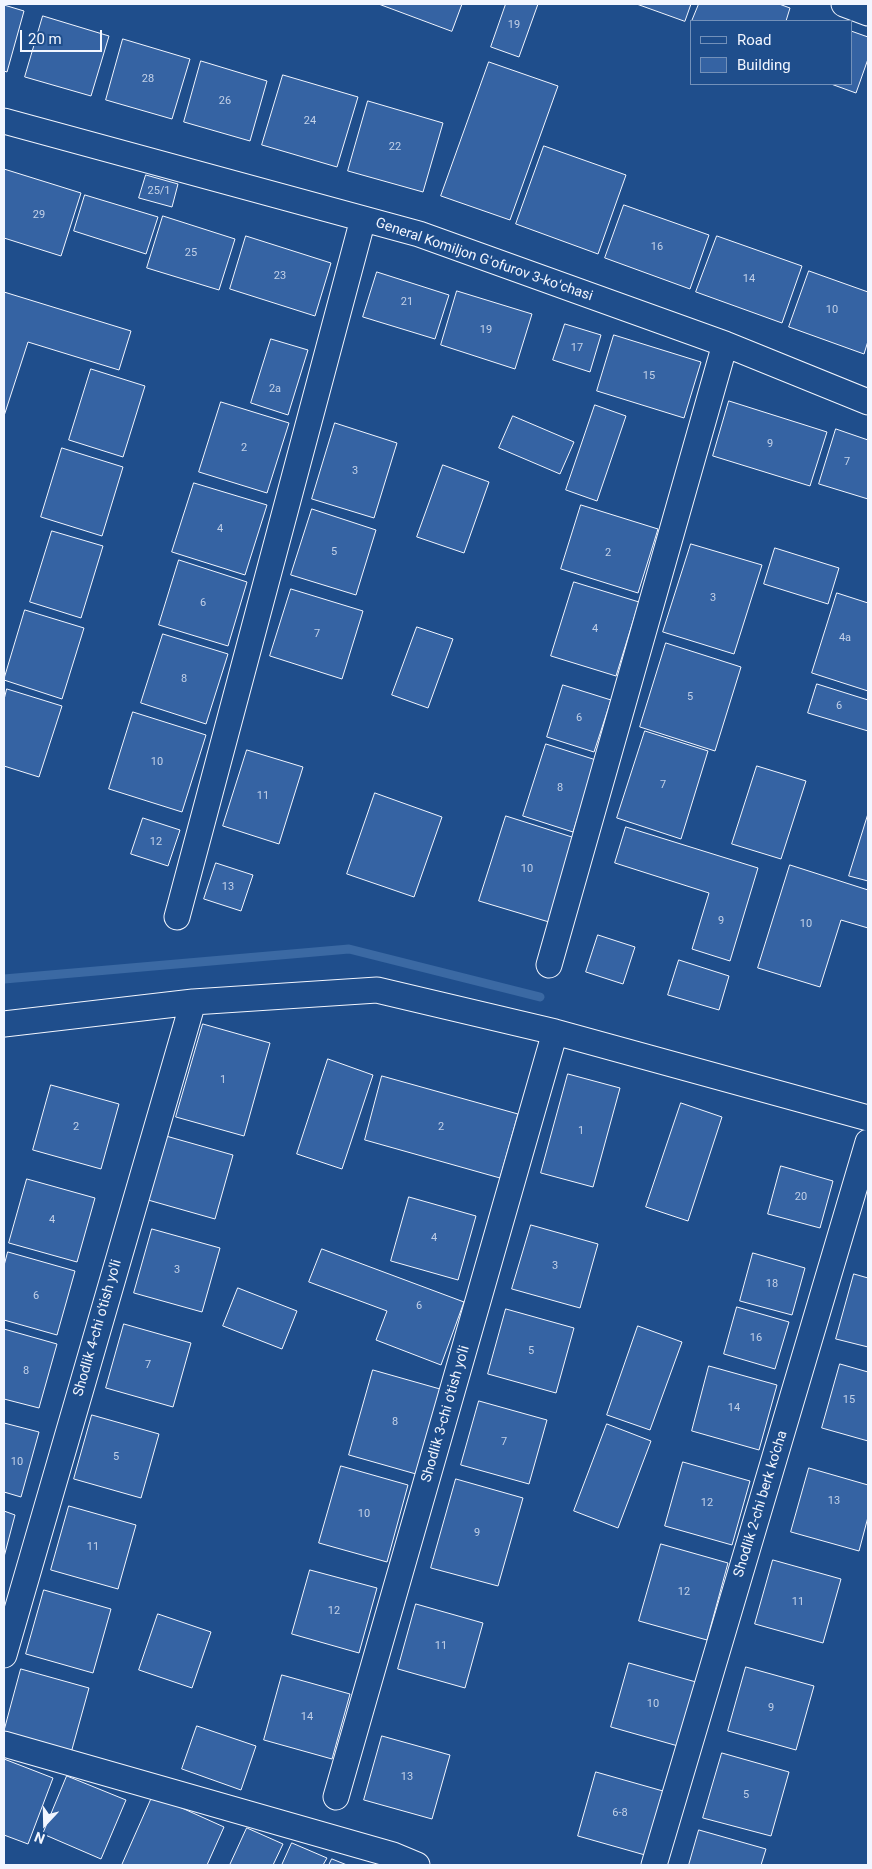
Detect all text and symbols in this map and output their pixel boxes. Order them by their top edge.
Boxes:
house number: 19 [508,18,520,32]
scale bar [22,20,105,52]
legend [690,20,852,85]
text: 20 m [28,30,62,48]
text: Road [737,31,771,49]
text: Building [737,56,791,74]
house number: 28 [142,72,154,86]
house number: 26 [219,94,231,108]
house number: 24 [304,114,316,128]
house number: 22 [389,140,401,154]
house number: 25/1 [147,184,171,198]
house number: 29 [33,208,45,222]
street label: General Komiljon Gʻofurov 3-koʻchasi [373,215,595,305]
house number: 16 [651,240,663,254]
house number: 25 [185,246,197,260]
house number: 23 [274,269,286,283]
house number: 14 [743,272,755,286]
house number: 21 [401,295,413,309]
house number: 10 [826,303,838,317]
house number: 19 [480,323,492,337]
house number: 17 [571,341,583,355]
house number: 15 [643,369,655,383]
house number: 2a [269,382,281,396]
house number: 9 [767,437,773,451]
house number: 2 [241,441,247,455]
house number: 7 [844,455,850,469]
house number: 3 [352,464,358,478]
house number: 4 [217,522,223,536]
house number: 5 [331,545,337,559]
house number: 2 [605,546,611,560]
house number: 3 [710,591,716,605]
house number: 6 [200,596,206,610]
house number: 4 [592,622,598,636]
house number: 7 [314,627,320,641]
house number: 4a [839,631,851,645]
house number: 8 [181,672,187,686]
house number: 5 [687,690,693,704]
house number: 6 [836,699,842,713]
house number: 6 [576,711,582,725]
house number: 10 [151,755,163,769]
house number: 7 [660,778,666,792]
house number: 8 [557,781,563,795]
house number: 11 [257,789,269,803]
house number: 12 [150,835,162,849]
house number: 10 [521,862,533,876]
house number: 13 [222,880,234,894]
house number: 9 [718,914,724,928]
house number: 10 [800,917,812,931]
house number: 1 [220,1073,226,1087]
house number: 2 [73,1120,79,1134]
house number: 2 [438,1120,444,1134]
house number: 1 [578,1124,584,1138]
house number: 20 [795,1190,807,1204]
house number: 4 [49,1213,55,1227]
house number: 4 [431,1231,437,1245]
street label: Shodlik 4-chi o'tish yo'li [70,1258,126,1398]
house number: 3 [552,1259,558,1273]
house number: 3 [174,1263,180,1277]
house number: 18 [766,1277,778,1291]
house number: 6 [33,1289,39,1303]
house number: 6 [416,1299,422,1313]
house number: 16 [750,1331,762,1345]
street label: Shodlik 3-chi o'tish yo'li [418,1344,474,1484]
house number: 5 [528,1344,534,1358]
house number: 7 [145,1358,151,1372]
house number: 8 [23,1364,29,1378]
house number: 15 [843,1393,855,1407]
house number: 14 [728,1401,740,1415]
house number: 8 [392,1415,398,1429]
street label: Shodlik 2-chi berk ko'cha [731,1429,791,1579]
house number: 7 [501,1435,507,1449]
house number: 5 [113,1450,119,1464]
house number: 10 [11,1455,23,1469]
house number: 13 [828,1494,840,1508]
house number: 12 [701,1496,713,1510]
house number: 10 [358,1507,370,1521]
house number: 9 [474,1526,480,1540]
house number: 11 [87,1540,99,1554]
house number: 12 [678,1585,690,1599]
house number: 11 [792,1595,804,1609]
house number: 12 [328,1604,340,1618]
house number: 11 [435,1639,447,1653]
house number: 10 [647,1697,659,1711]
house number: 9 [768,1701,774,1715]
house number: 14 [301,1710,313,1724]
house number: 13 [401,1770,413,1784]
house number: 5 [743,1788,749,1802]
north arrow [20,1799,70,1849]
house number: 6-8 [612,1806,628,1820]
text: N [32,1829,47,1847]

